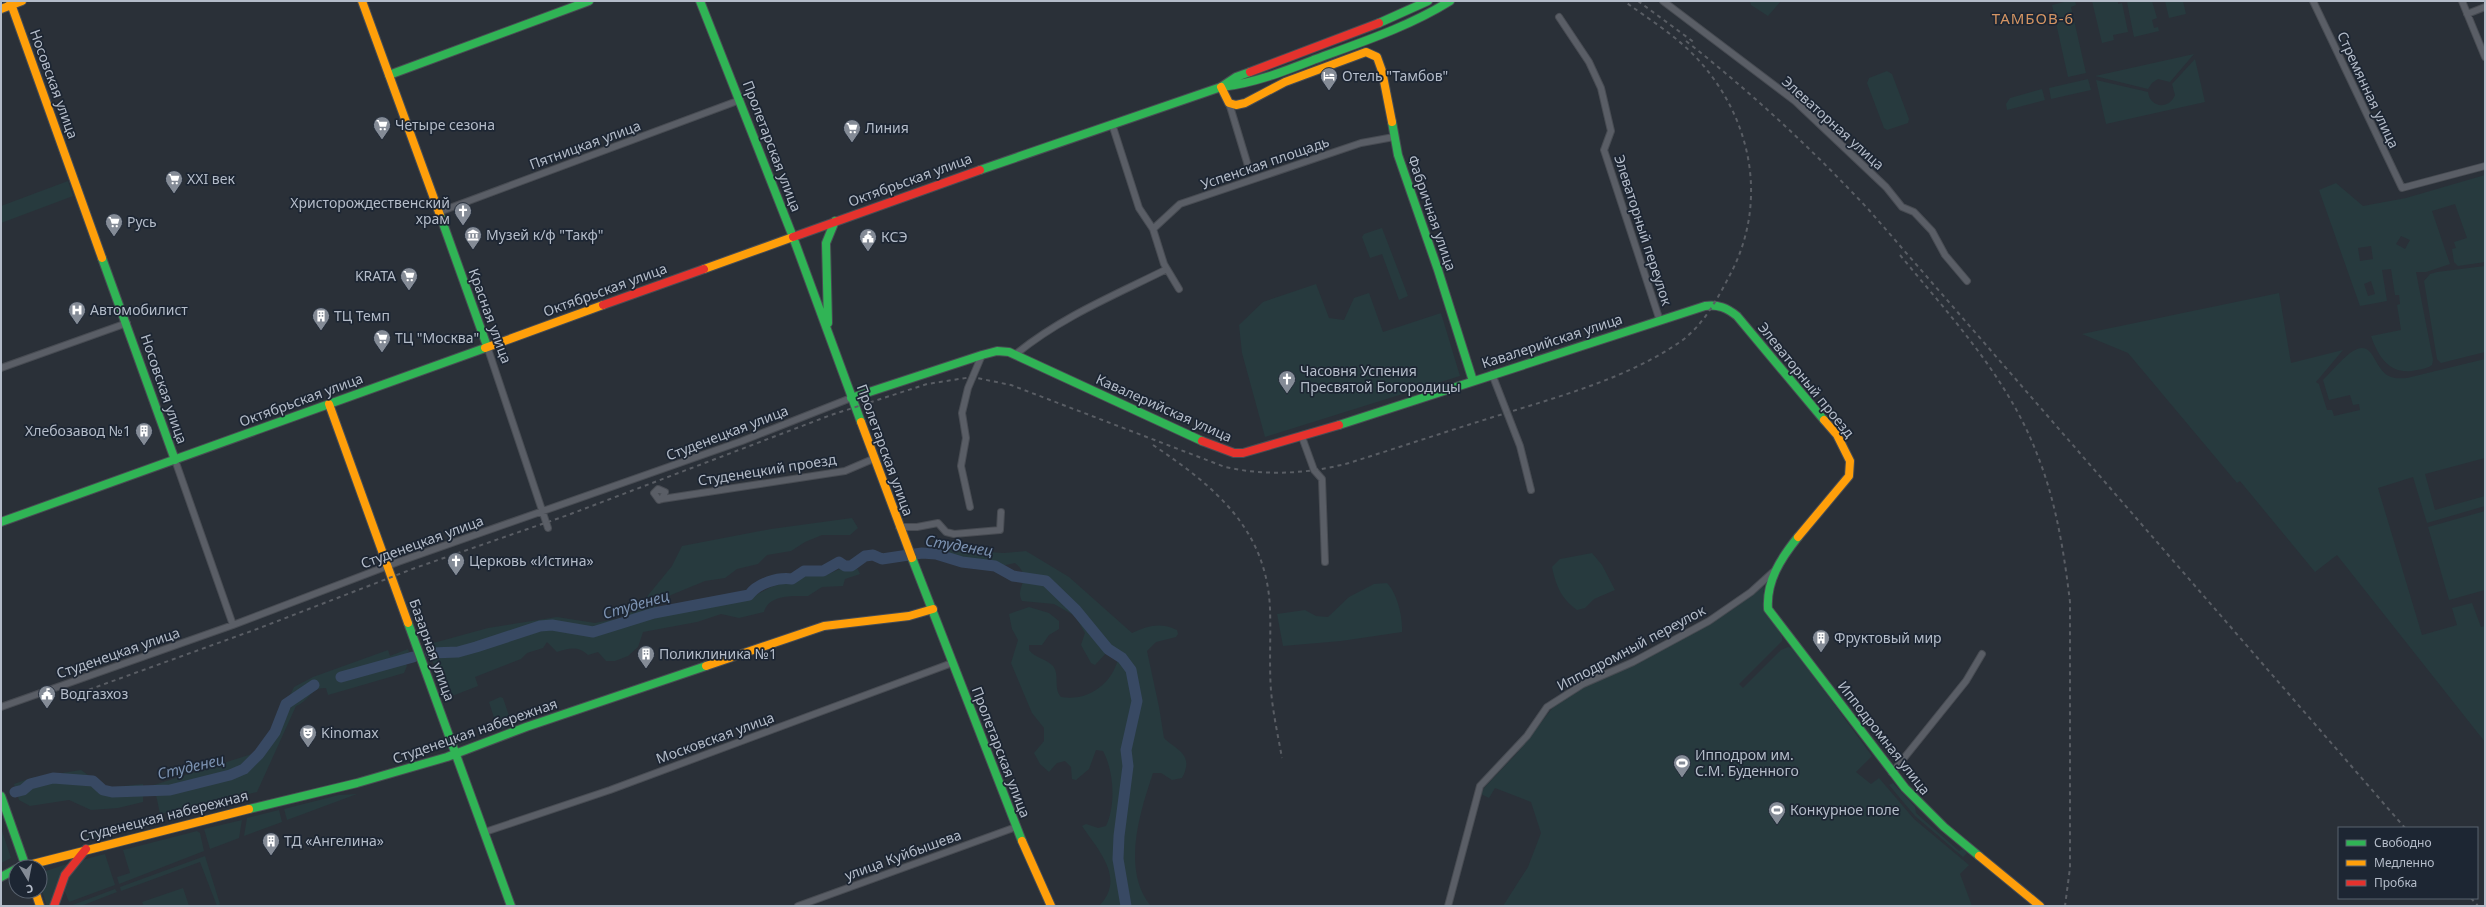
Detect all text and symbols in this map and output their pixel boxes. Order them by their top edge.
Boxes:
district label: ТАМБОВ-6 [1992,8,2074,28]
street label: Носовская улица [26,27,83,141]
street label: Стремянная улица [2333,28,2404,151]
hotel icon: Отель "Тамбов" [1319,66,1339,91]
place label: Отель "Тамбов" [1342,66,1448,85]
street label: Элеваторная улица [1778,72,1889,174]
street label: Пролетарская улица [739,78,806,214]
supermarket icon: Четыре сезона [372,115,392,140]
place label: Четыре сезона [395,115,495,134]
street label: Пятницкая улица [527,116,643,173]
supermarket icon: Линия [842,118,862,143]
place label: Линия [865,118,909,137]
street label: Успенская площадь [1198,132,1332,193]
street label: Октябрьская улица [845,148,974,211]
street label: Элеваторный переулок [1610,152,1677,308]
street label: Фабричная улица [1404,153,1461,273]
supermarket icon: XXI век [164,169,184,194]
place label: XXI век [187,169,235,188]
place label: Христорождественский храм [290,193,450,228]
church icon: Христорождественский храм [453,201,473,226]
supermarket icon: Русь [104,212,124,237]
place label: Русь [127,212,157,231]
museum icon: Музей к/ф "Такф" [463,225,483,250]
place label: Музей к/ф "Такф" [486,225,604,244]
public building icon: КСЭ [858,227,878,252]
place label: КСЭ [881,227,908,246]
street label: Октябрьская улица [540,258,669,321]
place label: KRATA [355,266,396,285]
supermarket icon: KRATA [399,266,419,291]
street label: Красная улица [464,266,516,366]
hospital icon: Автомобилист [67,300,87,325]
place label: Автомобилист [90,300,188,319]
building icon: ТЦ Темп [311,306,331,331]
place label: ТЦ Темп [334,306,390,325]
street label: Кавалерийская улица [1479,309,1625,372]
street label: Элеваторный проезд [1754,318,1859,442]
supermarket icon: ТЦ "Москва" [372,328,392,353]
place label: ТЦ "Москва" [395,328,479,347]
street label: Носовская улица [137,331,192,446]
place label: Часовня Успения Пресвятой Богородицы [1300,361,1461,396]
street label: Октябрьская улица [236,368,365,431]
street label: Кавалерийская улица [1093,369,1235,446]
church icon: Часовня Успения Пресвятой Богородицы [1277,369,1297,394]
street label: Пролетарская улица [853,381,918,518]
street label: Студенецкая улица [663,400,791,465]
place label: Хлебозавод №1 [25,421,131,440]
building icon: Хлебозавод №1 [134,421,154,446]
street label: Студенецкий проезд [696,449,838,490]
street label: Студенецкая улица [358,510,486,573]
water label: Студенец [924,530,995,560]
church icon: Церковь «Истина» [446,551,466,576]
place label: Церковь «Истина» [469,551,594,570]
water label: Студенец [600,585,671,623]
street label: Базарная улица [405,596,460,703]
street label: Ипподромный переулок [1553,600,1709,695]
street label: Студенецкая улица [54,622,182,683]
building icon: Фруктовый мир [1811,628,1831,653]
place label: Фруктовый мир [1834,628,1942,647]
building icon: Поликлиника №1 [636,644,656,669]
place label: Поликлиника №1 [659,644,777,663]
street label: Ипподромная улица [1834,677,1935,799]
public building icon: Водгазхоз [37,684,57,709]
place label: Водгазхоз [60,684,128,703]
street label: Пролетарская улица [968,684,1035,820]
street label: Студенецкая набережная [390,693,560,768]
street label: Московская улица [653,707,777,768]
theatre icon: Kinomax [298,723,318,748]
place label: Kinomax [321,723,379,742]
place label: Ипподром им. С.М. Буденного [1695,745,1799,780]
water label: Студенец [155,749,226,783]
sports icon: Ипподром им. С.М. Буденного [1672,753,1692,778]
street label: Студенецкая набережная [78,785,250,846]
sports icon: Конкурное поле [1767,800,1787,825]
place label: Конкурное поле [1790,800,1900,819]
street label: улица Куйбышева [842,825,964,884]
legend [2338,827,2478,899]
building icon: ТД «Ангелина» [261,831,281,856]
place label: ТД «Ангелина» [284,831,384,850]
text: Свободно [2374,834,2432,851]
text: Медленно [2374,854,2434,871]
north arrow [8,859,48,899]
text: Пробка [2374,874,2417,891]
text: С [25,881,35,897]

